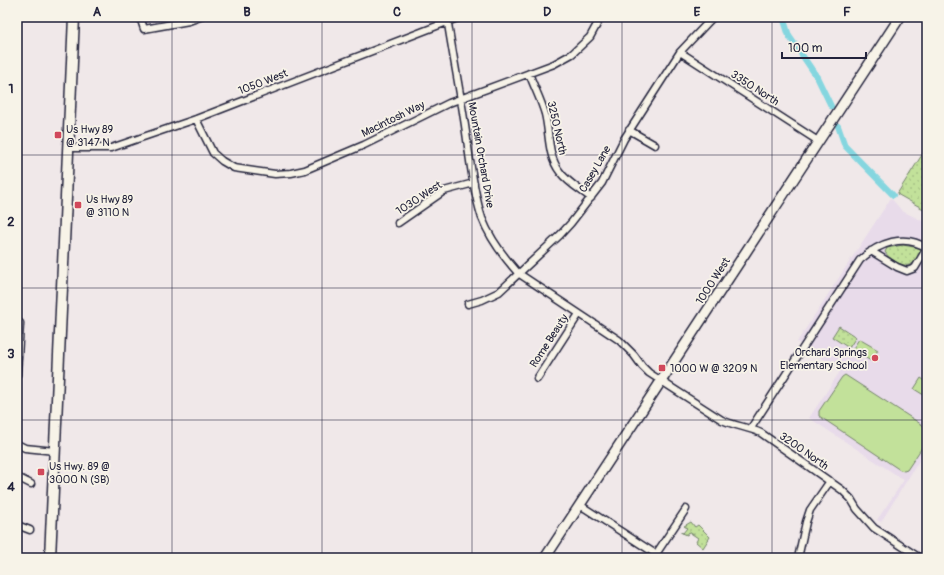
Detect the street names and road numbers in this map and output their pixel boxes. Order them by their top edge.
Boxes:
street label: 1050 West [236,66,290,97]
street label: 3350 North [728,68,782,108]
street label: Macintosh Way [359,98,427,140]
street label: 3250 North [544,100,570,156]
street label: Mountain Orchard Drive [465,101,497,209]
street label: Casey Lane [576,143,614,195]
street label: 1030 West [394,178,445,218]
street label: 1000 West [693,255,733,307]
street label: Rome Beauty [527,312,571,370]
street label: 3200 North [777,429,831,473]

